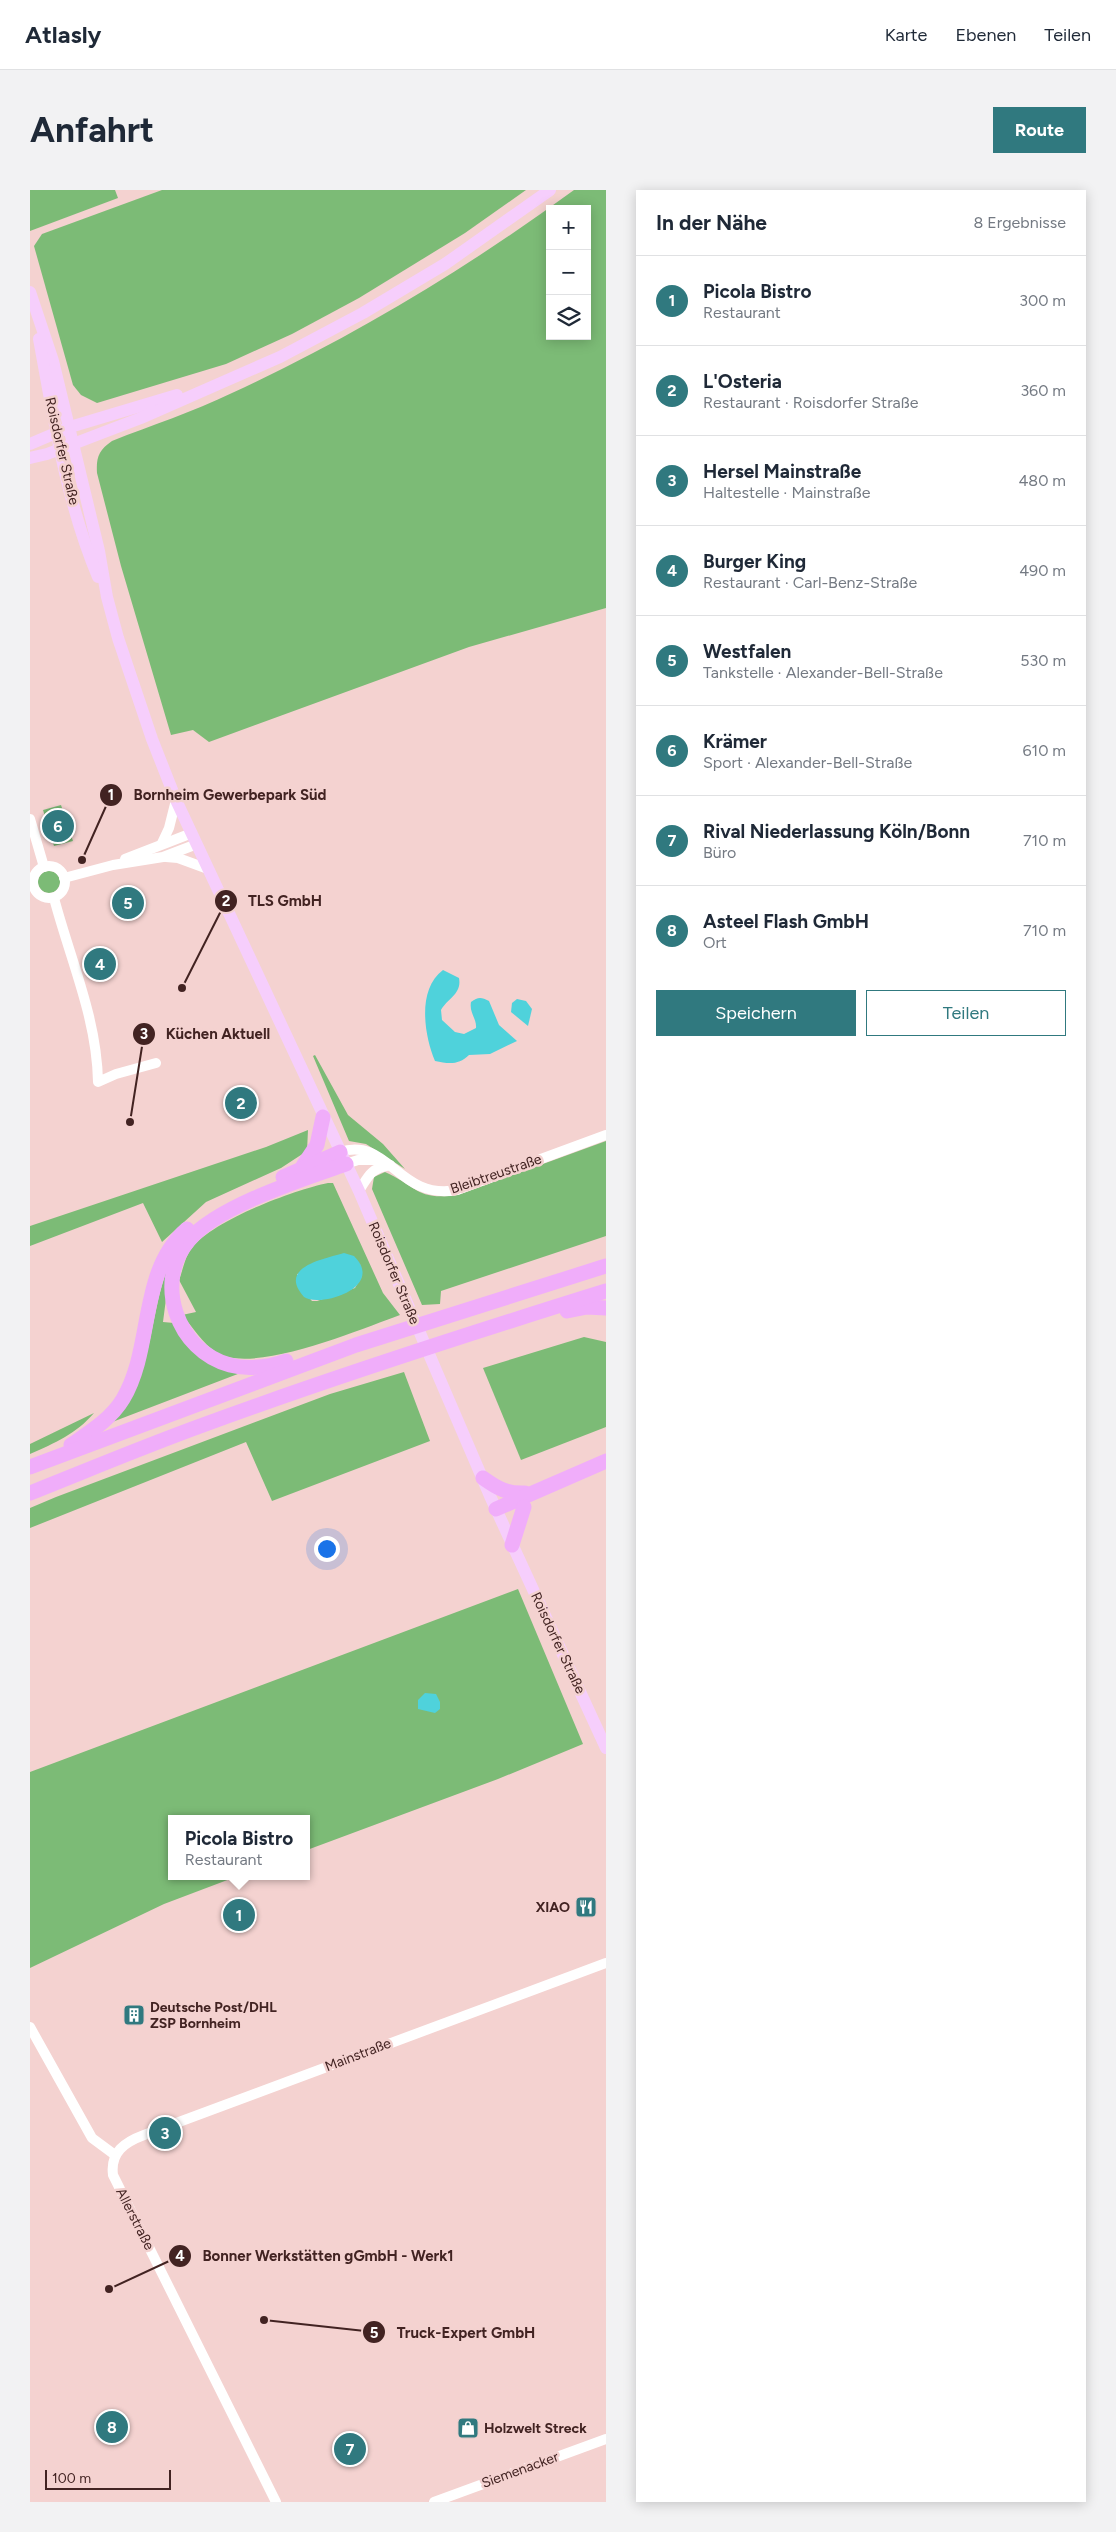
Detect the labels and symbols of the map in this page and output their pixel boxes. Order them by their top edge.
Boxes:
street label: Roisdorfer Straße [41,396,83,507]
callout: Bornheim Gewerbepark Süd [99,780,337,810]
text: 1 [108,786,114,804]
text: Bornheim Gewerbepark Süd [133,786,327,804]
pin: 6 [42,807,74,845]
pin: 5 [112,884,144,922]
callout: TLS GmbH [213,886,332,916]
text: 2 [222,892,231,910]
text: TLS GmbH [248,892,322,910]
pin: 4 [84,945,116,983]
callout: Küchen Aktuell [131,1019,281,1049]
text: 3 [140,1025,148,1043]
text: Küchen Aktuell [166,1025,270,1043]
pin: 2 [225,1084,257,1122]
street label: Bleibtreustraße [448,1150,544,1198]
street label: Roisdorfer Straße [365,1219,423,1327]
your location [314,1536,340,1562]
street label: Roisdorfer Straße [527,1590,589,1697]
restaurant icon: XIAO [574,1895,598,1919]
pin: 1 [223,1896,255,1934]
place label: XIAO [536,1899,570,1916]
place label: Deutsche Post/DHL ZSP Bornheim [150,1999,277,2032]
building icon: Deutsche Post/DHL ZSP Bornheim [122,2003,146,2027]
street label: Mainstraße [323,2035,394,2075]
pin: 3 [149,2114,181,2152]
street label: Allerstraße [112,2185,158,2253]
callout: Bonner Werkstätten gGmbH - Werk1 [168,2241,464,2271]
text: 4 [175,2247,185,2265]
text: Bonner Werkstätten gGmbH - Werk1 [202,2247,454,2265]
callout: Truck-Expert GmbH [362,2317,546,2347]
text: 5 [370,2324,379,2342]
text: Truck-Expert GmbH [397,2324,535,2342]
pin: 8 [96,2408,128,2446]
shop icon: Holzwelt Streck [456,2416,480,2440]
place label: Holzwelt Streck [484,2420,587,2437]
pin: 7 [334,2430,366,2468]
street label: Siemenacker [479,2448,561,2492]
scale bar [45,2467,171,2490]

